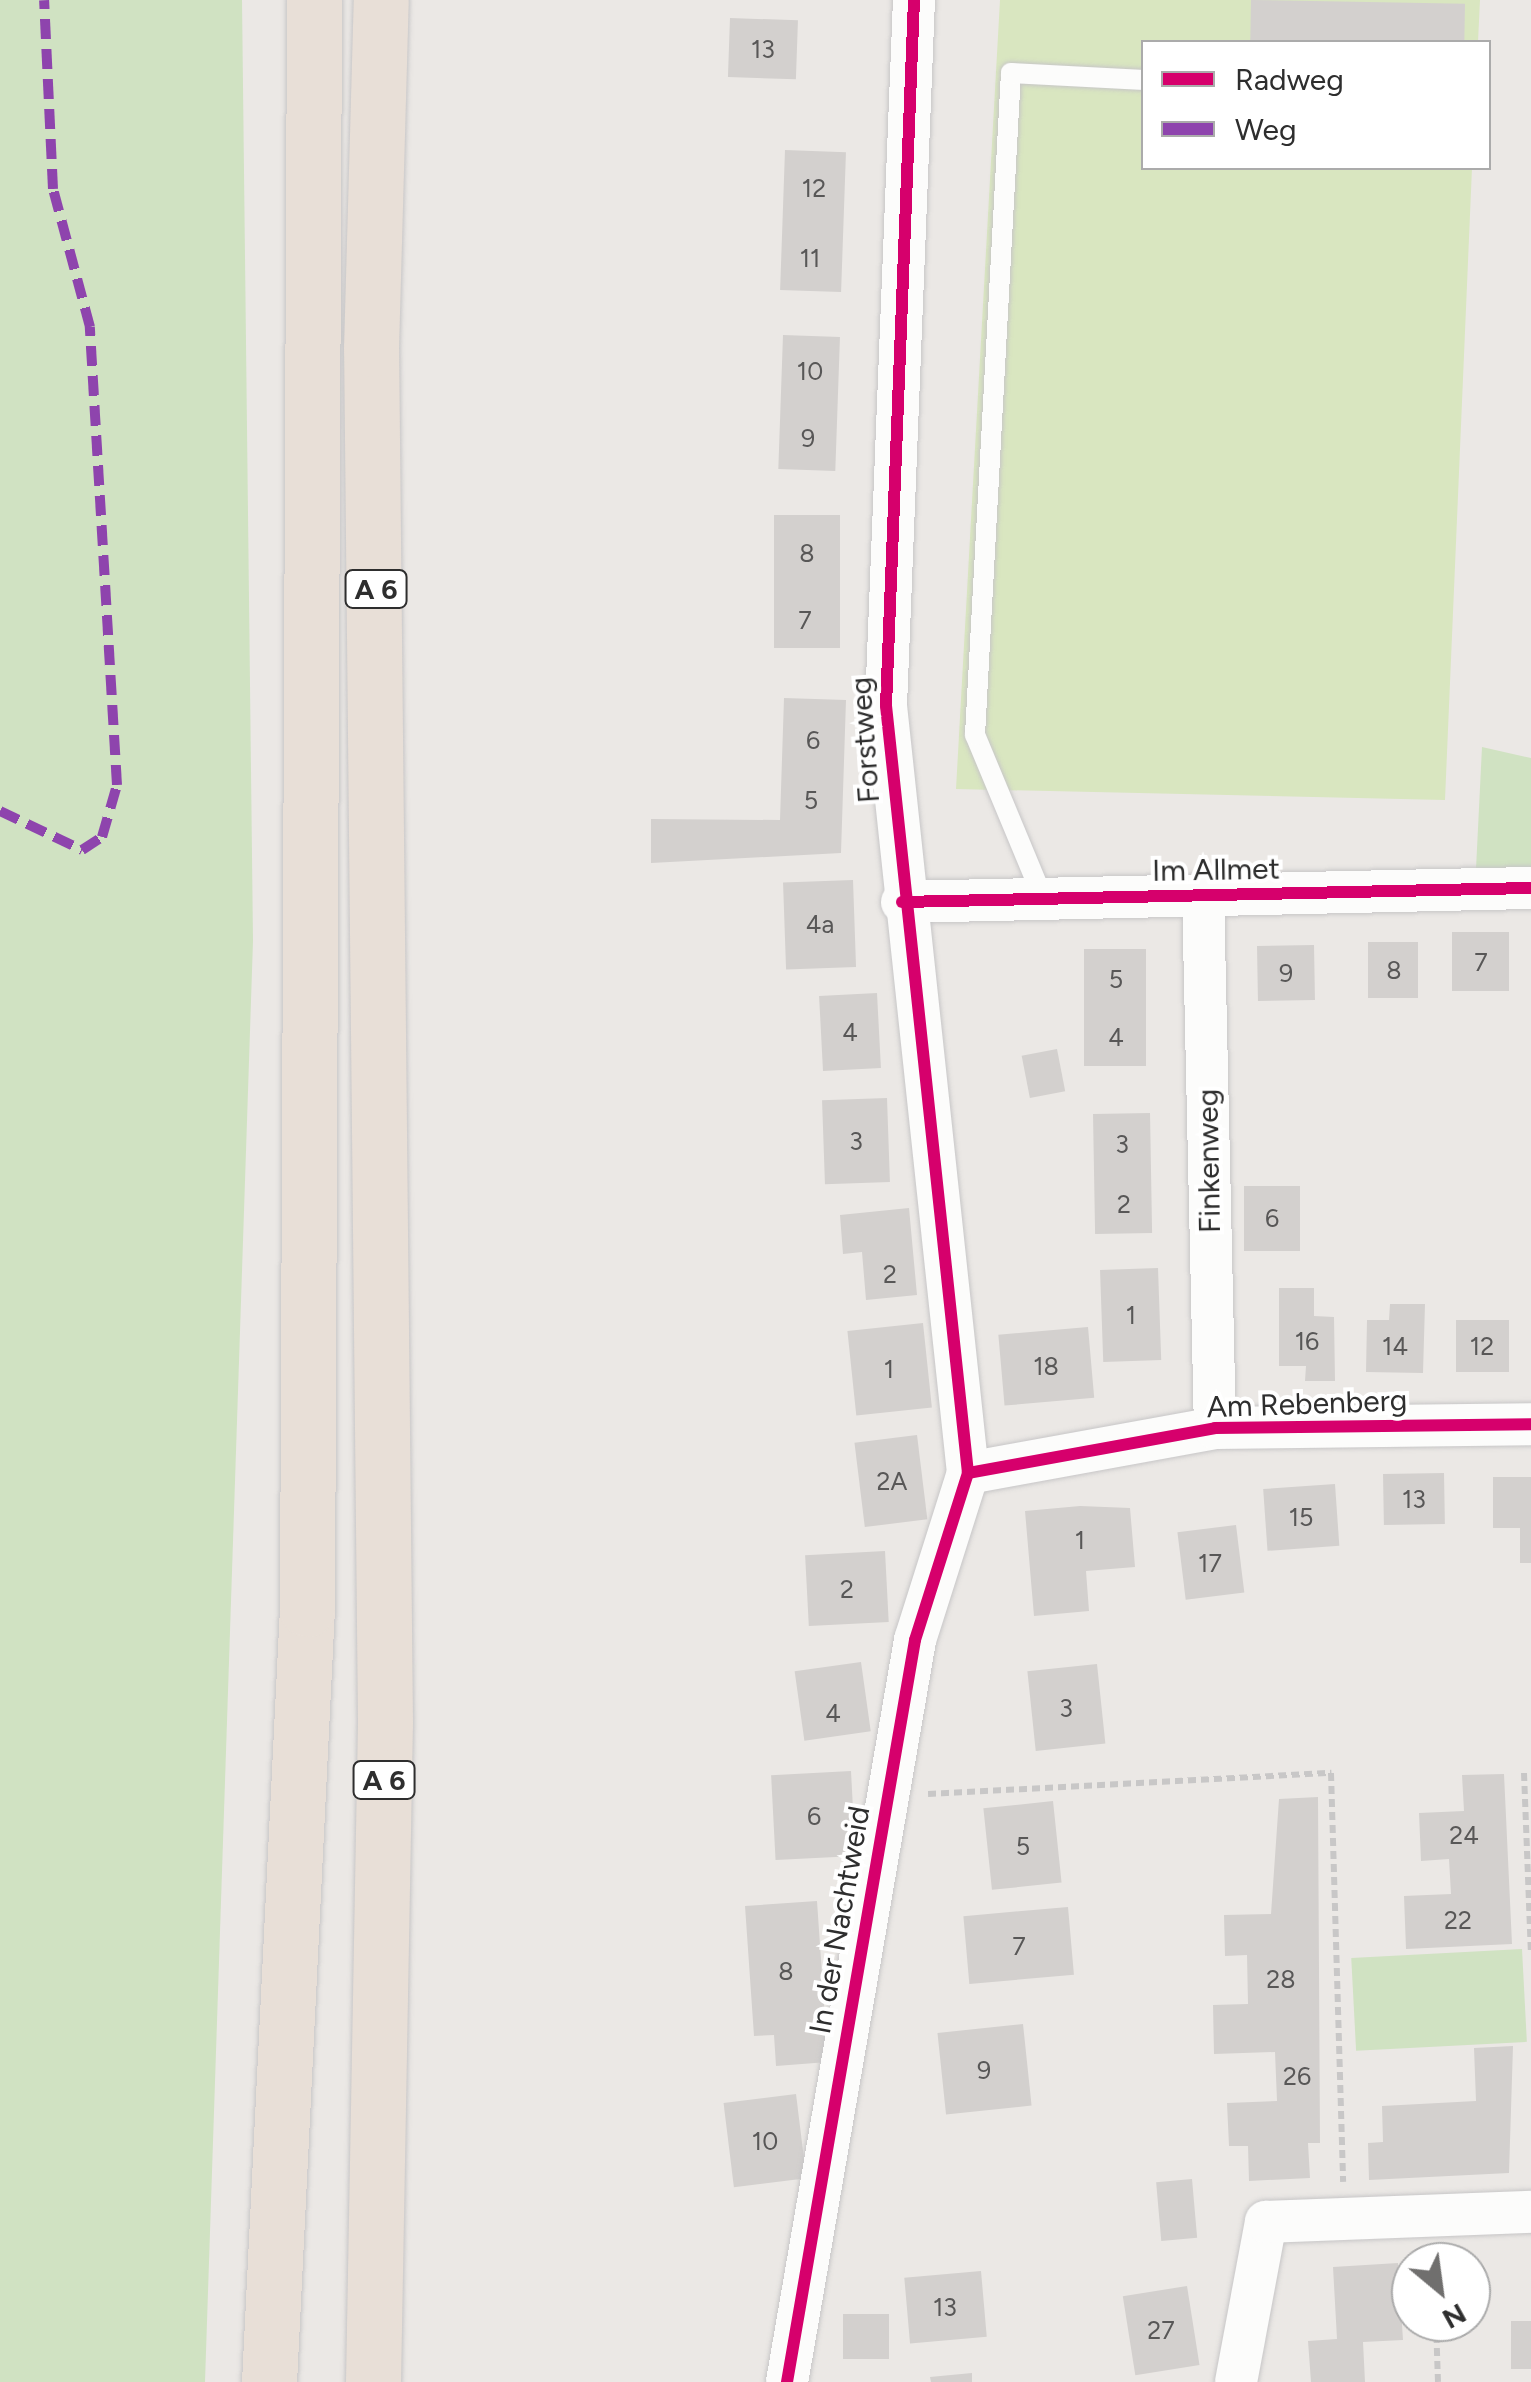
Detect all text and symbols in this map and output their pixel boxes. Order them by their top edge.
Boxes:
house number: 13 [751,34,775,64]
legend [1141,40,1491,170]
text: Radweg [1235,61,1344,98]
text: Weg [1235,111,1297,148]
house number: 12 [802,173,826,203]
house number: 11 [800,243,820,273]
house number: 10 [797,356,823,386]
house number: 9 [801,423,815,453]
house number: 8 [799,538,815,568]
road number: A 6 [344,566,408,612]
house number: 7 [798,605,812,635]
street label: Forstweg [843,676,887,804]
house number: 6 [806,725,820,755]
house number: 5 [804,785,818,815]
street label: Im Allmet [1152,851,1280,889]
house number: 4a [806,909,834,939]
house number: 7 [1474,947,1488,977]
house number: 8 [1386,955,1402,985]
house number: 9 [1279,958,1293,988]
house number: 5 [1109,964,1123,994]
house number: 4 [842,1017,858,1047]
house number: 4 [1108,1022,1124,1052]
street label: Finkenweg [1190,1089,1228,1233]
house number: 3 [849,1126,863,1156]
house number: 3 [1115,1129,1129,1159]
house number: 2 [1117,1189,1131,1219]
house number: 6 [1265,1203,1279,1233]
house number: 2 [883,1259,897,1289]
house number: 1 [1126,1300,1136,1330]
house number: 16 [1295,1326,1319,1356]
house number: 14 [1382,1331,1408,1361]
house number: 12 [1470,1331,1494,1361]
house number: 18 [1033,1351,1059,1381]
house number: 1 [884,1354,894,1384]
street label: Am Rebenberg [1206,1383,1408,1425]
house number: 2A [877,1466,907,1496]
house number: 13 [1402,1484,1426,1514]
house number: 15 [1289,1502,1313,1532]
house number: 1 [1075,1525,1085,1555]
house number: 17 [1198,1548,1222,1578]
house number: 2 [840,1574,854,1604]
house number: 3 [1059,1693,1073,1723]
house number: 4 [825,1698,841,1728]
road number: A 6 [352,1757,416,1803]
house number: 6 [807,1801,821,1831]
street label: In der Nachtweid [802,1803,878,2037]
house number: 24 [1449,1820,1479,1850]
house number: 5 [1016,1831,1030,1861]
house number: 22 [1444,1905,1472,1935]
house number: 7 [1012,1931,1026,1961]
house number: 8 [778,1956,794,1986]
house number: 28 [1266,1964,1296,1994]
house number: 9 [977,2055,991,2085]
house number: 26 [1283,2061,1311,2091]
house number: 10 [752,2126,778,2156]
north arrow [1391,2242,1491,2342]
house number: 13 [933,2292,957,2322]
text: N [1437,2296,1472,2337]
house number: 27 [1147,2315,1175,2345]

